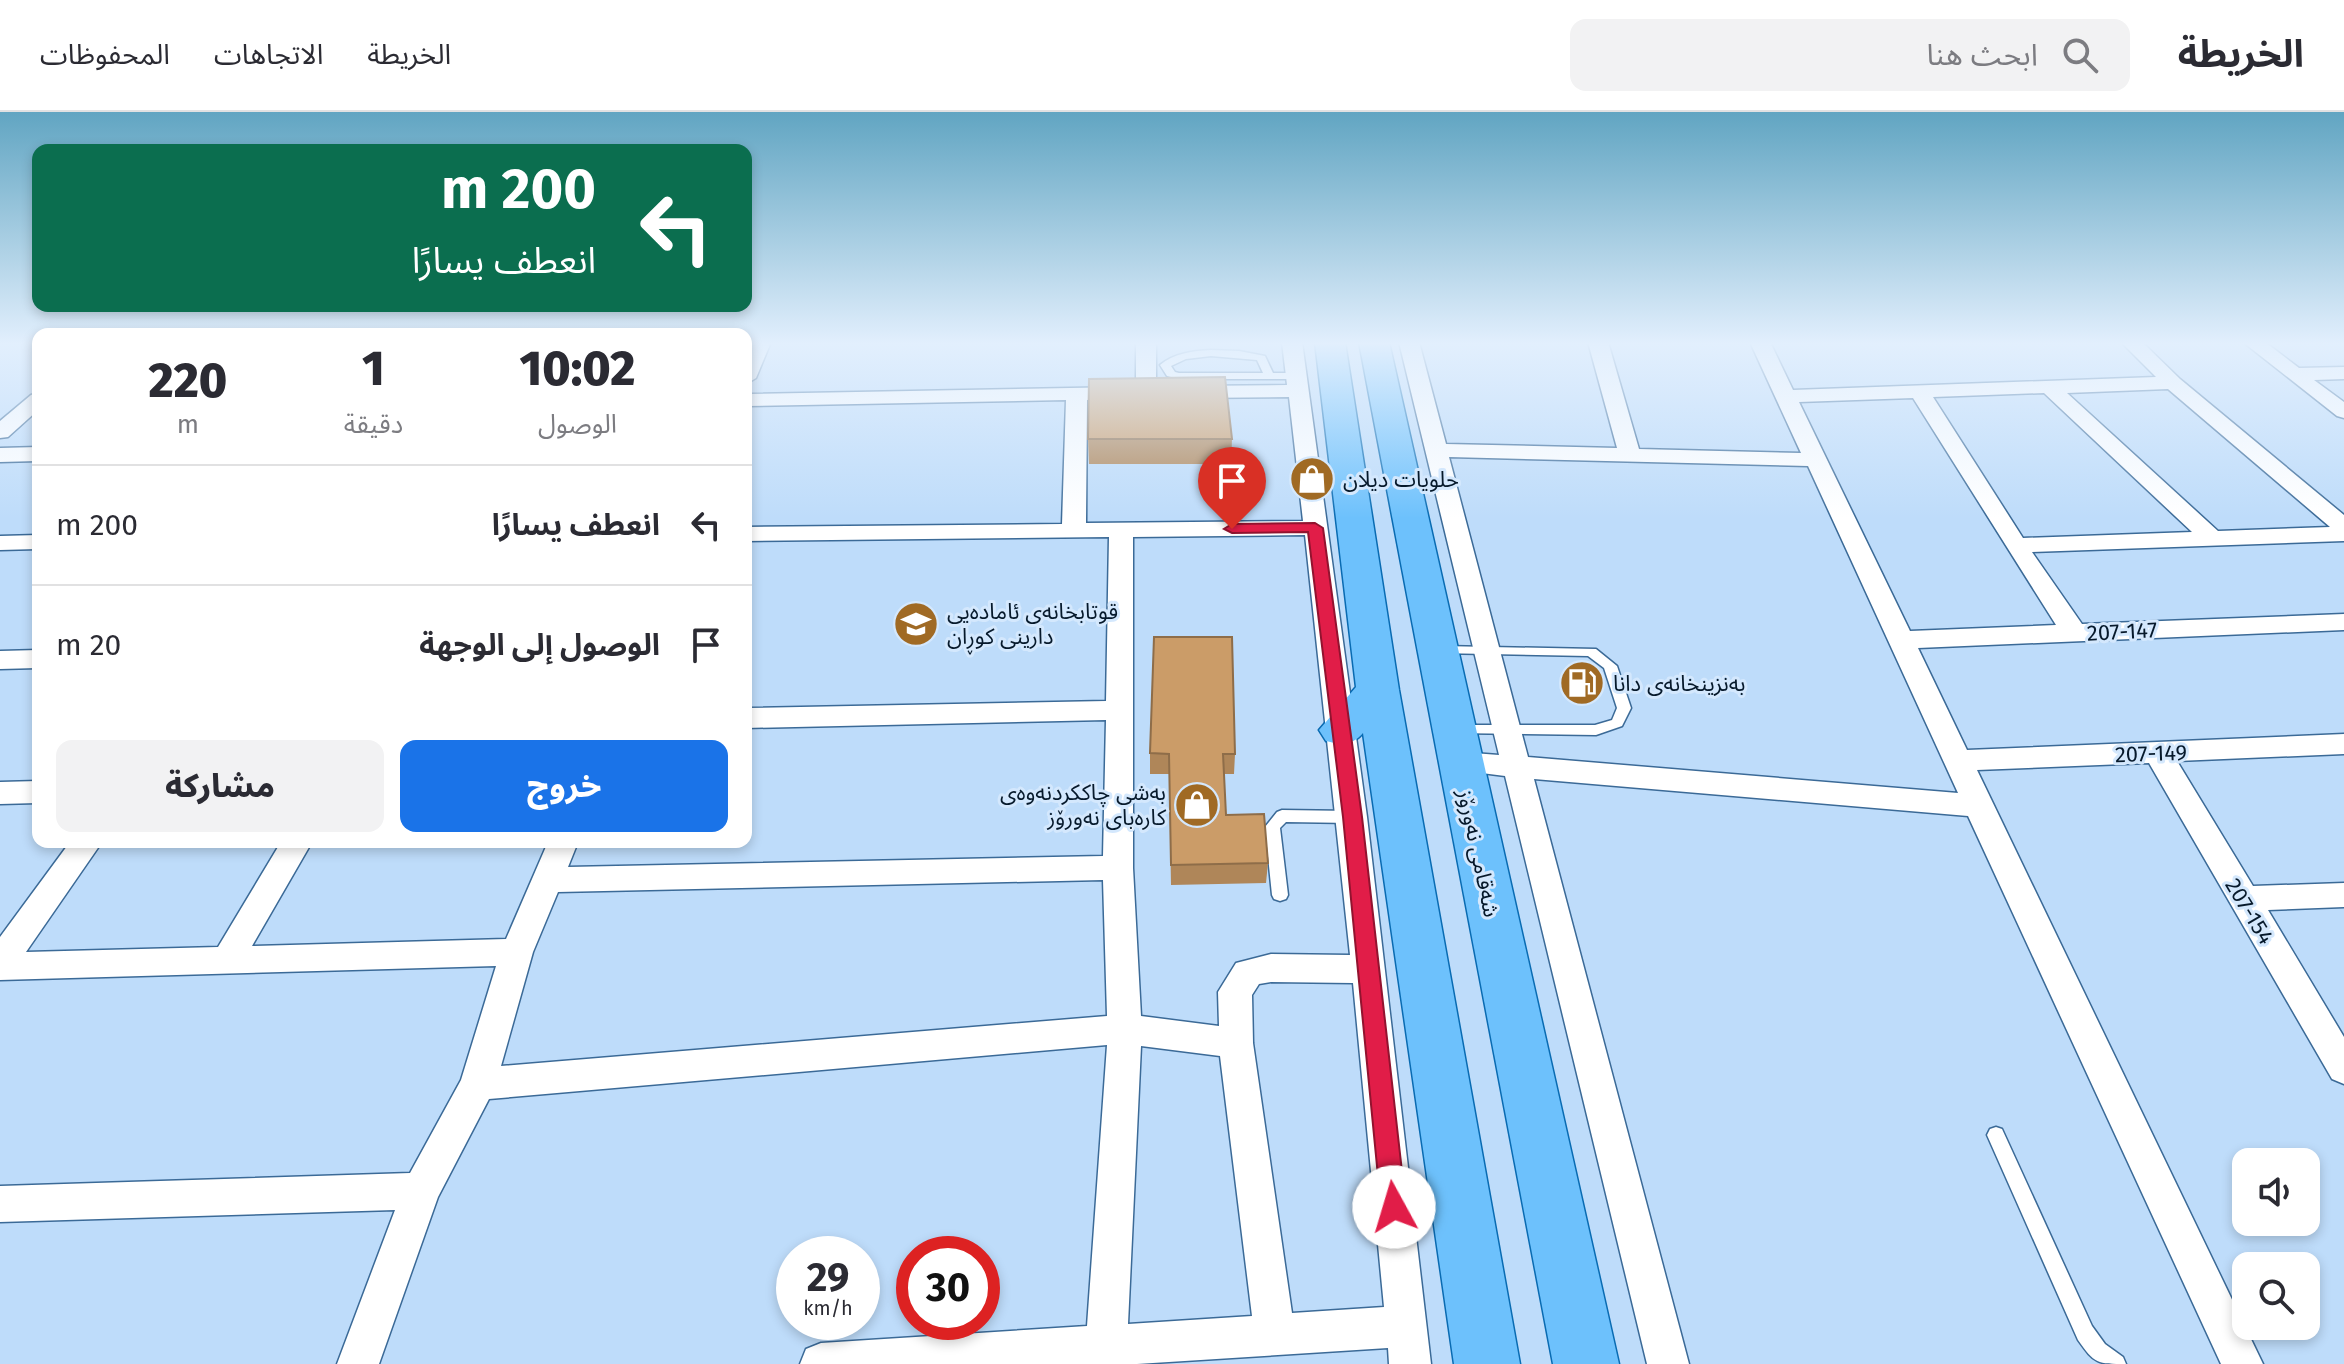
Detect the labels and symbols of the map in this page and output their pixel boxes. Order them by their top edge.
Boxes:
pin [1198,447,1266,529]
shop icon: حلويات ديلان [1288,455,1336,503]
place label: حلويات ديلان [1343,466,1459,493]
place label: قوتابخانەی ئامادەیی دارینی کوڕان [947,598,1118,655]
school or university icon: قوتابخانەی ئامادەیی دارینی کوڕان [892,600,940,648]
street label: 207-147 [2086,616,2158,647]
fuel station icon: بەنزینخانەی دانا [1558,659,1606,707]
place label: بەنزینخانەی دانا [1613,670,1745,697]
street label: 207-149 [2114,739,2188,768]
place label: به‌شی چاككردنه‌وه‌ی كاره‌بای نه‌ورۆز [1000,779,1167,831]
shop icon: به‌شی چاككردنه‌وه‌ی كاره‌بای نه‌ورۆز [1173,781,1221,829]
street label: شەقامی نەورۆز [1452,786,1505,920]
street label: 207-154 [2219,873,2280,949]
position arrow [1352,1165,1436,1249]
speed limit sign: 30 [896,1236,1000,1340]

